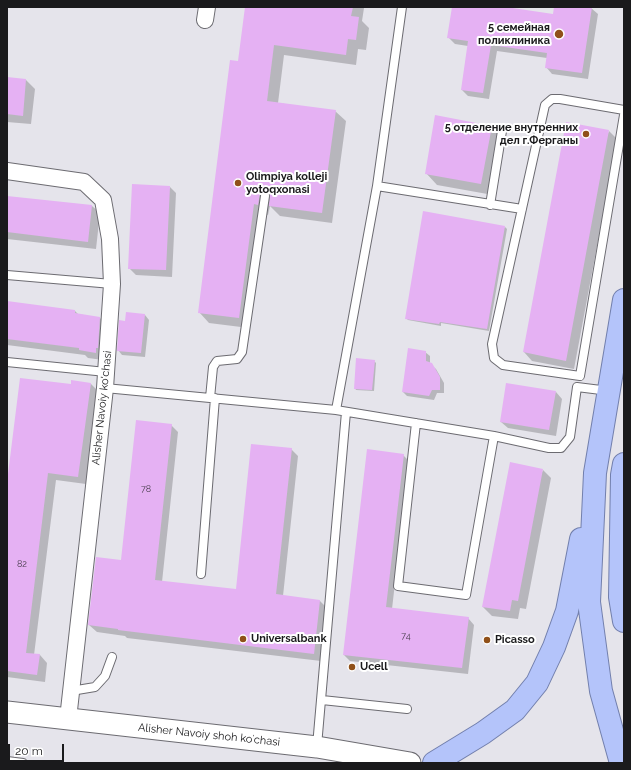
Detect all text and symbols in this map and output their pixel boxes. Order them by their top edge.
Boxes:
place label: 5 семейная поликлиника [478,21,550,47]
marker: 5 семейная поликлиника [553,28,565,40]
place label: 5 отделение внутренних дел г.Ферганы [445,121,578,147]
marker: 5 отделение внутренних дел г.Ферганы [581,129,591,139]
place label: Olimpiya kolleji yotoqxonasi [246,170,327,196]
marker: Olimpiya kolleji yotoqxonasi [233,178,243,188]
street label: Alisher Navoiy ko'chasi [89,350,115,466]
house number: 78 [141,484,151,494]
house number: 82 [17,559,27,569]
house number: 74 [401,631,411,641]
place label: Universalbank [251,632,327,646]
place label: Picasso [495,633,535,647]
marker: Universalbank [238,634,248,644]
marker: Picasso [482,635,492,645]
place label: Ucell [360,660,388,674]
marker: Ucell [347,662,357,672]
street label: Alisher Navoiy shoh koʻchasi [137,721,281,749]
scale bar [10,736,66,762]
text: 20 m [15,744,43,758]

